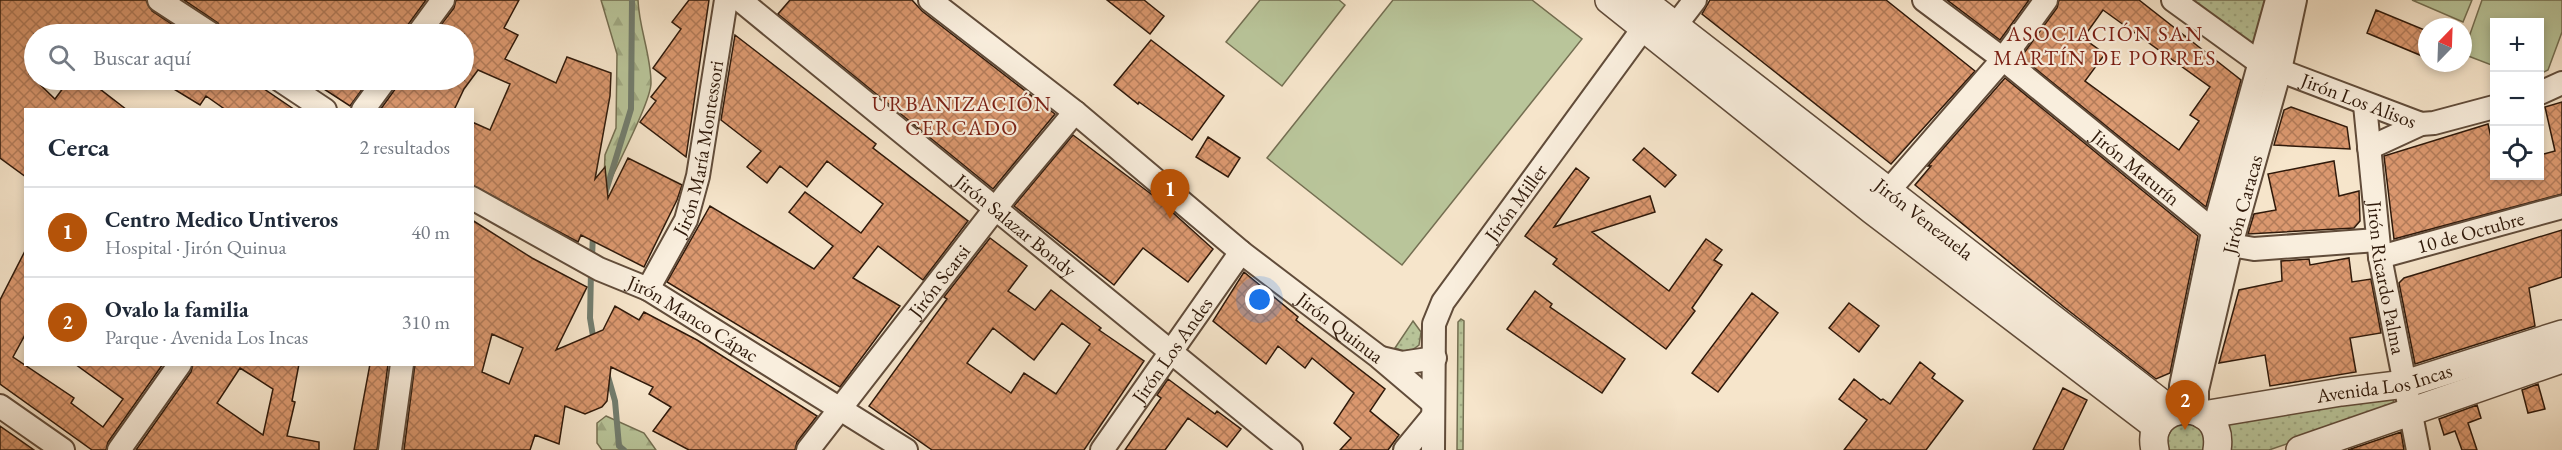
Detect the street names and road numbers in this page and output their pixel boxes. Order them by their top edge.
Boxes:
street label: Jirón María Montessori [666,58,729,242]
street label: Jirón Los Alisos [2296,66,2420,134]
street label: Jirón Maturín [2084,122,2186,212]
street label: Jirón Caracas [2216,152,2269,259]
street label: Jirón Miller [1478,158,1553,248]
street label: Jirón Salazar Bondy [948,166,1082,283]
street label: Jirón Venezuela [1867,171,1979,266]
street label: Jirón Ricardo Palma [2361,198,2412,356]
street label: 10 de Octubre [2414,205,2527,259]
street label: Jirón Scarsi [901,239,976,324]
street label: Jirón Manco Cápac [622,268,764,368]
street label: Jirón Quinua [1290,285,1389,369]
street label: Jirón Los Andes [1125,292,1218,410]
street label: Avenida Los Incas [2313,357,2455,409]

